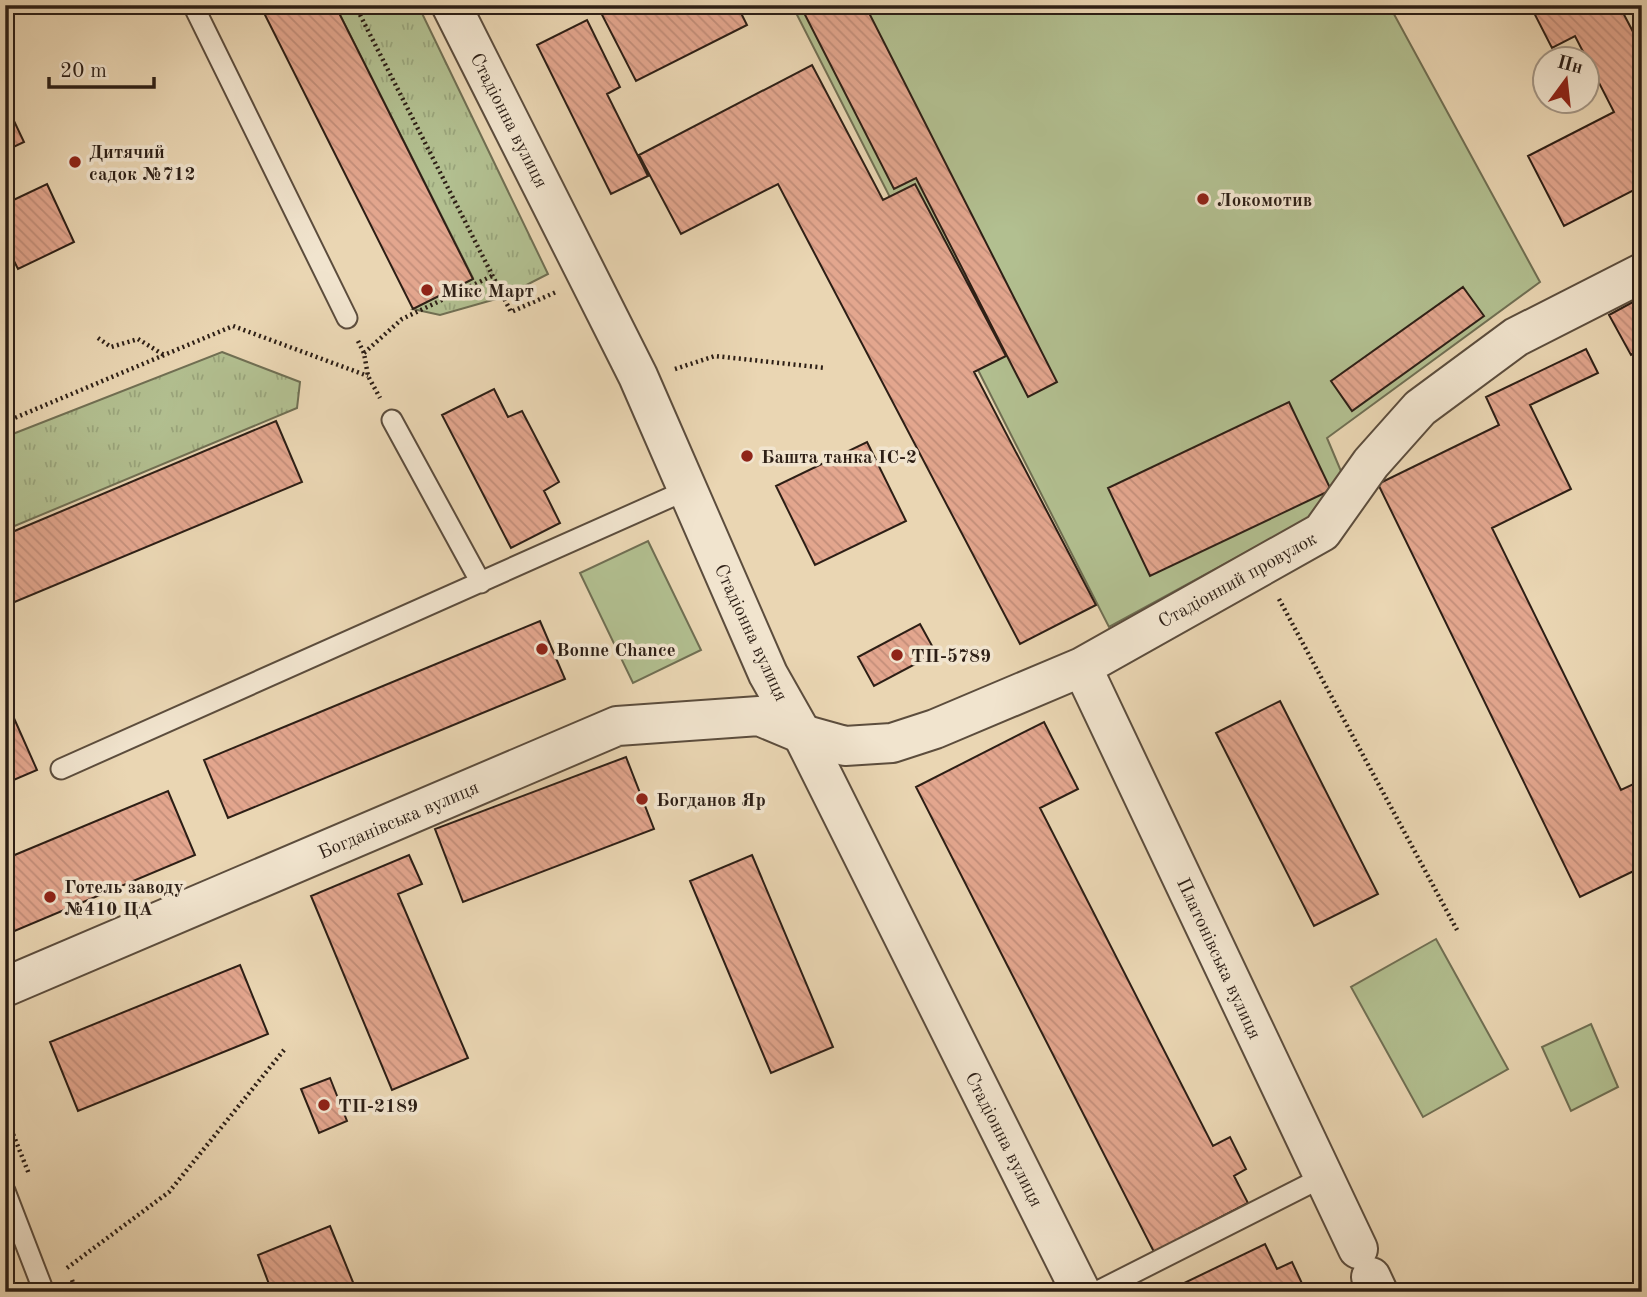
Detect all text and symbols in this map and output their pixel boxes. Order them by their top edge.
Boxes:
scale bar [49,46,154,90]
north arrow [1532,46,1602,116]
street label: Стадіонна вулиця [466,51,550,192]
text: Пн [1555,53,1585,79]
text: 20 m [60,61,107,82]
place label: Дитячий садок №712 [89,144,196,185]
marker: Дитячий садок №712 [67,154,83,170]
marker: Локомотив [1195,191,1211,207]
place label: Локомотив [1217,192,1312,211]
marker: Мікс Март [419,282,435,298]
place label: Мікс Март [441,283,534,302]
marker: Башта танка ІС-2 [739,448,755,464]
place label: Башта танка ІС-2 [761,449,917,468]
street label: Стадіонний провулок [1156,530,1321,633]
street label: Стадіонна вулиця [710,562,790,705]
marker: Bonne Chance [534,641,550,657]
place label: Bonne Chance [556,642,676,661]
marker: ТП-5789 [889,647,905,663]
place label: ТП-5789 [911,648,991,667]
street label: Богданівська вулиця [316,779,482,864]
marker: Богданов Яр [634,791,650,807]
place label: Богданов Яр [656,792,766,811]
street label: Платонівська вулиця [1172,875,1263,1043]
place label: Готель заводу №410 ЦА [64,879,184,920]
marker: Готель заводу №410 ЦА [42,889,58,905]
street label: Стадіонна вулиця [961,1070,1045,1211]
marker: ТП-2189 [316,1097,332,1113]
place label: ТП-2189 [338,1098,418,1117]

